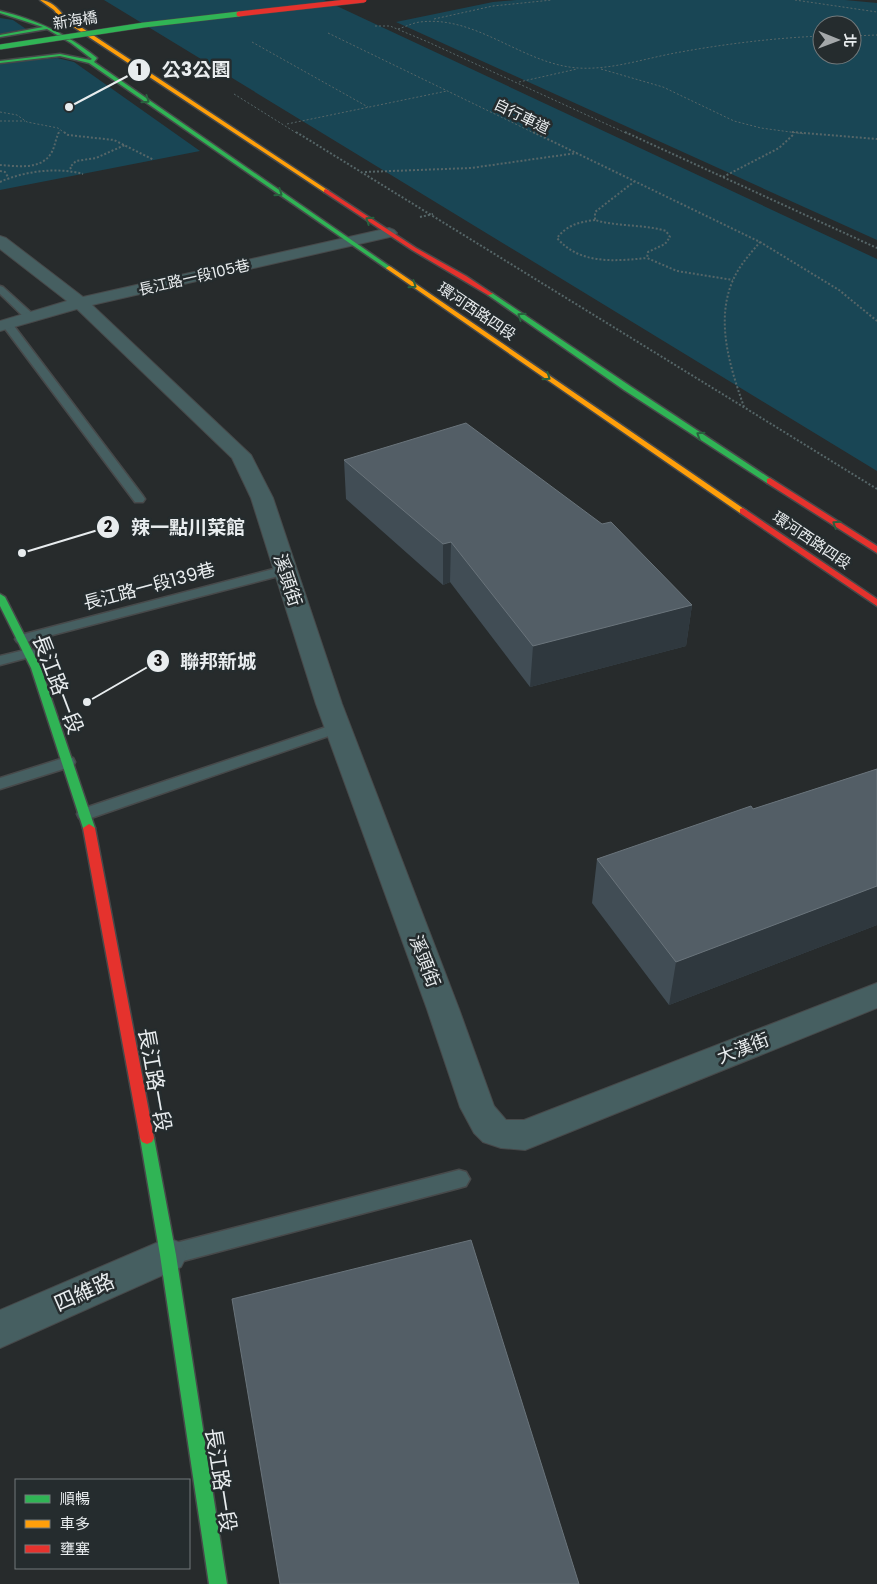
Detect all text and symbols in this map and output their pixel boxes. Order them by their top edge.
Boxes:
street label: 新海橋 [51,6,99,34]
north arrow [812,15,862,65]
text: 北 [840,33,860,47]
callout: 公3公園 [127,53,240,87]
text: 公3公園 [162,56,230,83]
text: 1 [136,59,142,80]
street label: 自行車道 [490,93,554,139]
one-way arrow [140,94,149,103]
one-way arrow [273,187,283,196]
one-way arrow [365,217,375,226]
street label: 長江路一段105巷 [136,254,252,300]
street label: 環河西路四段 [434,277,520,345]
one-way arrow [407,279,416,288]
one-way arrow [517,313,527,322]
one-way arrow [541,371,551,380]
one-way arrow [696,432,705,442]
street label: 環河西路四段 [769,506,855,574]
callout: 辣一點川菜館 [96,510,255,544]
text: 辣一點川菜館 [131,514,245,541]
text: 2 [104,516,113,537]
one-way arrow [832,521,842,530]
street label: 溪頭街 [268,550,308,610]
street label: 長江路一段139巷 [80,556,218,616]
street label: 長江路一段 [26,630,90,738]
callout: 聯邦新城 [145,644,266,678]
text: 聯邦新城 [180,648,256,675]
text: 3 [153,650,163,671]
street label: 溪頭街 [404,931,446,991]
street label: 長江路一段 [132,1026,178,1134]
street label: 大漢街 [713,1027,773,1069]
street label: 四維路 [49,1266,119,1318]
street label: 長江路一段 [198,1426,244,1534]
legend [15,1479,190,1569]
text: 順暢 [60,1488,90,1509]
text: 車多 [60,1513,90,1534]
text: 壅塞 [60,1538,90,1559]

